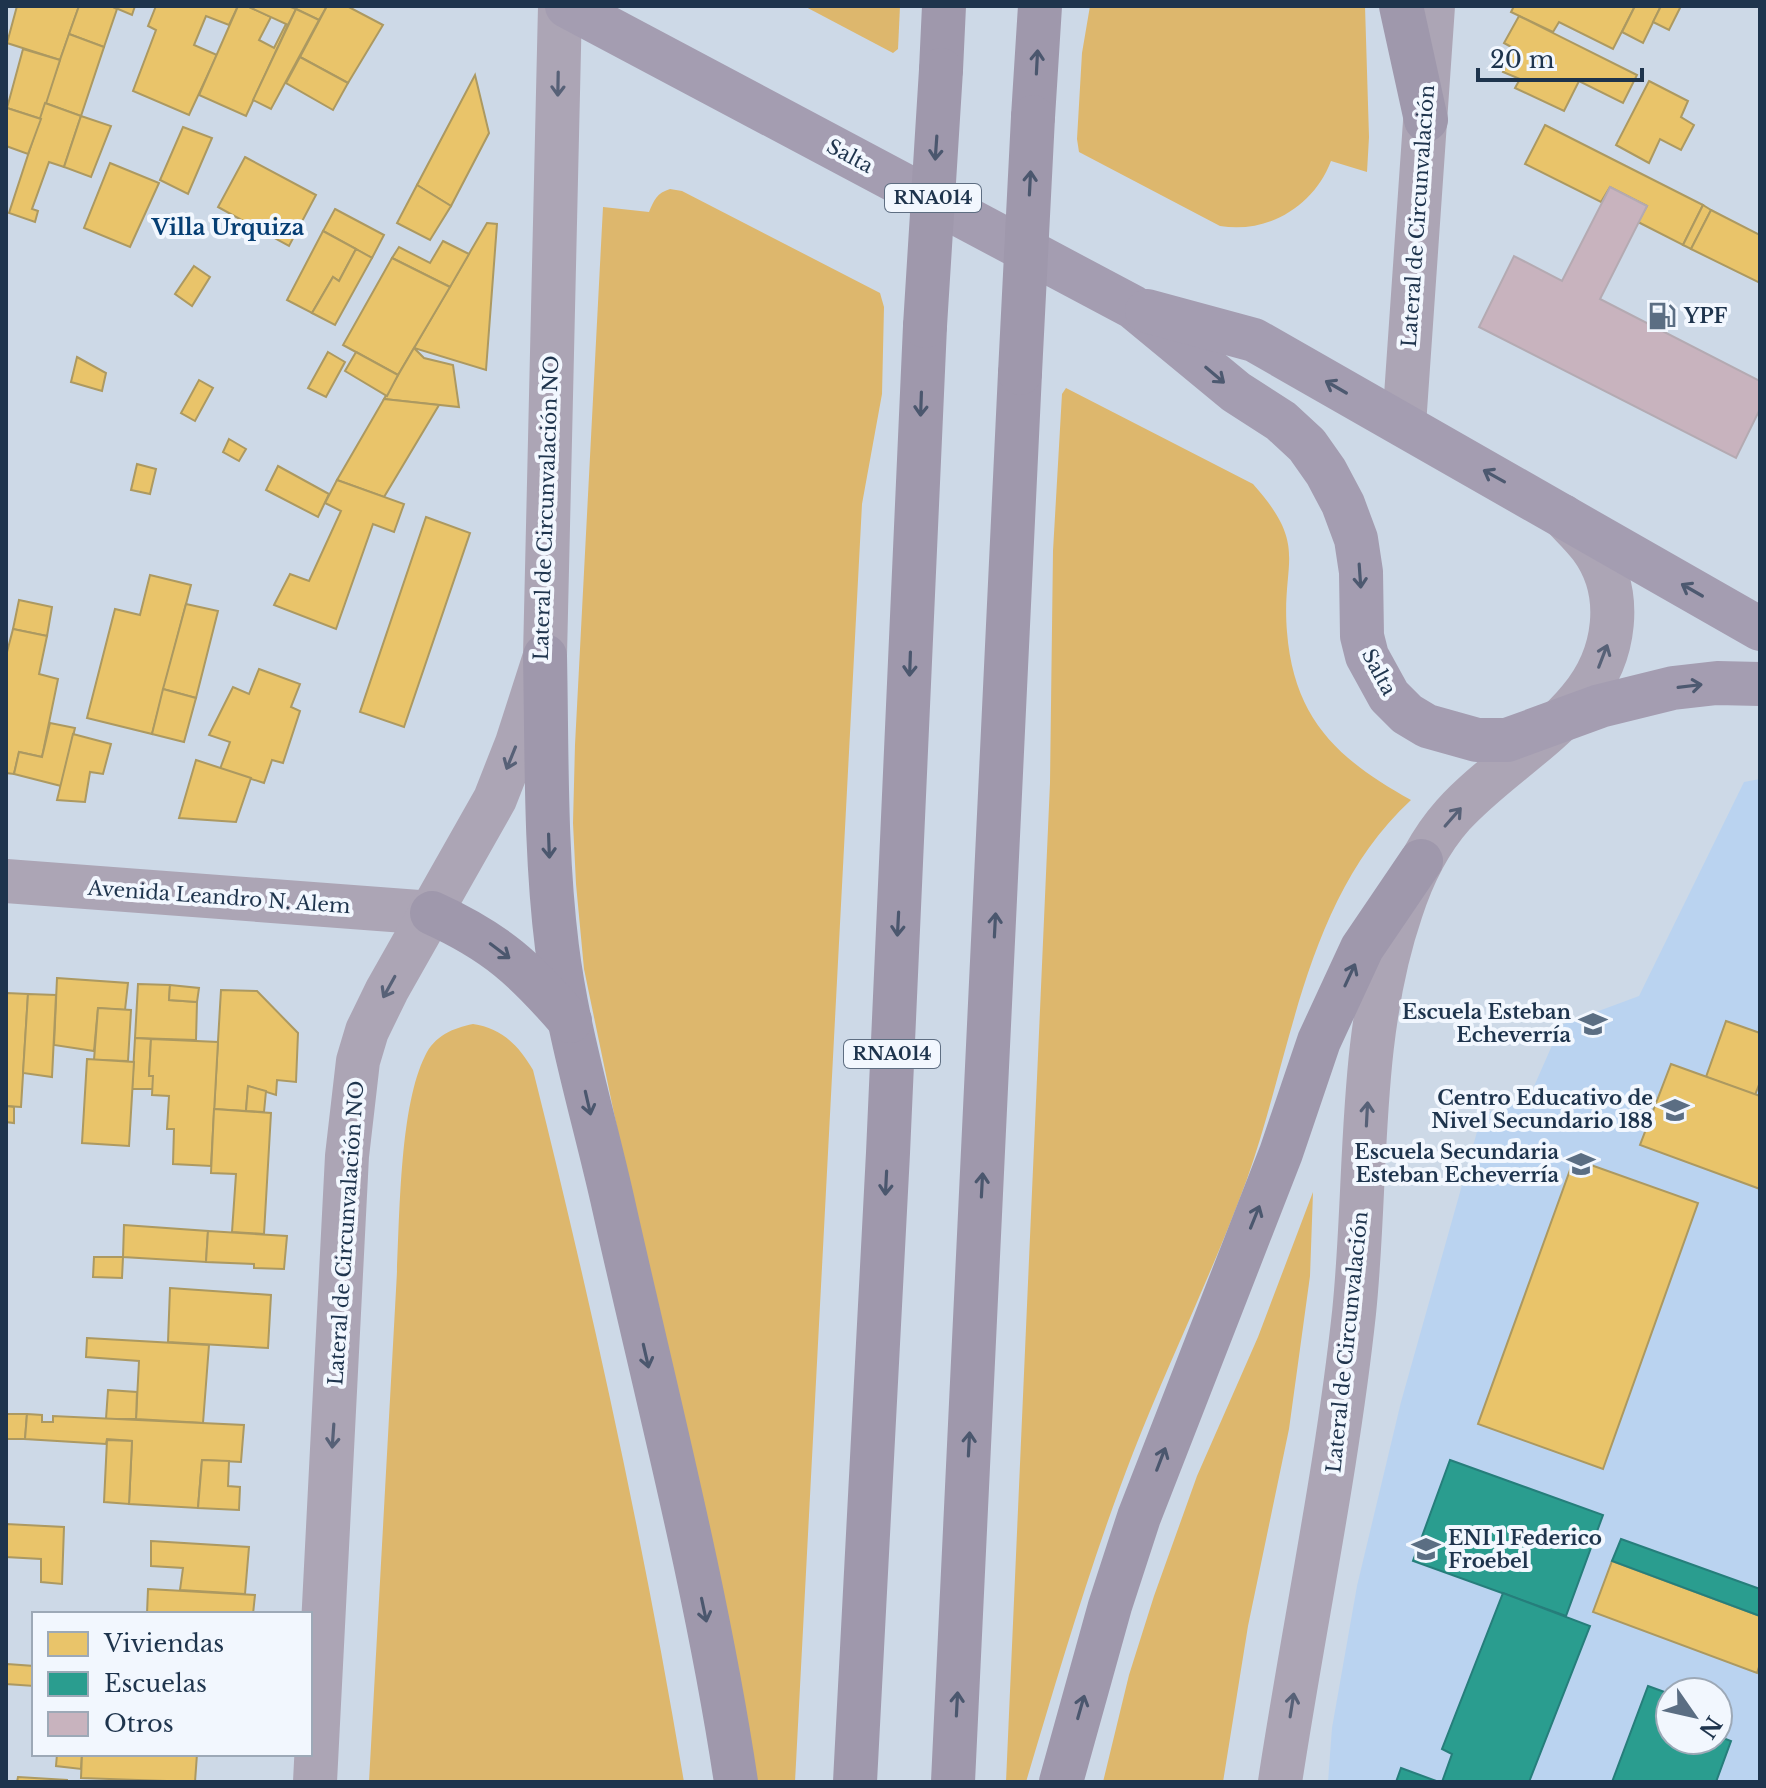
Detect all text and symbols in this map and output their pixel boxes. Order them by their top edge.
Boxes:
scale bar [1478,32,1642,82]
text: 20 m [1490,45,1555,74]
one-way arrow [1030,49,1045,76]
one-way arrow [550,70,565,97]
street label: Lateral de Circunvalación [1397,84,1439,348]
street label: Salta [823,134,878,179]
one-way arrow [928,134,943,161]
one-way arrow [1023,170,1038,197]
road number: RNA014 [885,184,981,212]
district label: Villa Urquiza [151,214,305,241]
fuel station icon: YPF [1647,301,1677,331]
place label: YPF [1683,304,1728,328]
street label: Lateral de Circunvalación NO [529,355,563,661]
one-way arrow [1204,366,1224,384]
one-way arrow [1325,379,1348,395]
one-way arrow [914,390,929,417]
one-way arrow [1483,468,1506,484]
one-way arrow [1353,562,1368,589]
one-way arrow [1681,582,1704,598]
one-way arrow [1597,644,1612,669]
street label: Salta [1357,645,1402,700]
one-way arrow [903,650,918,677]
one-way arrow [1677,678,1702,693]
one-way arrow [503,745,517,770]
one-way arrow [1444,807,1462,827]
one-way arrow [542,832,557,859]
street label: Avenida Leandro N. Alem [86,876,352,918]
one-way arrow [891,910,906,937]
one-way arrow [988,912,1003,939]
one-way arrow [488,943,510,960]
one-way arrow [1343,963,1358,988]
one-way arrow [380,975,396,999]
place label: Escuela Esteban Echeverría [1402,1000,1572,1047]
school or university icon: Escuela Esteban Echeverría [1578,1009,1608,1039]
road number: RNA014 [844,1040,940,1068]
street label: Lateral de Circunvalación NO [323,1080,369,1386]
place label: Centro Educativo de Nivel Secundario 188 [1431,1086,1653,1133]
one-way arrow [582,1090,597,1115]
school or university icon: Centro Educativo de Nivel Secundario 188 [1660,1095,1690,1125]
one-way arrow [1360,1101,1375,1128]
place label: Escuela Secundaria Esteban Echeverría [1354,1140,1560,1187]
school or university icon: Escuela Secundaria Esteban Echeverría [1566,1149,1596,1179]
one-way arrow [878,1169,893,1196]
one-way arrow [975,1172,990,1199]
one-way arrow [1249,1205,1263,1230]
street label: Lateral de Circunvalación [1321,1210,1373,1474]
one-way arrow [639,1343,654,1369]
one-way arrow [325,1422,340,1449]
one-way arrow [962,1431,977,1458]
one-way arrow [1155,1448,1169,1472]
place label: ENI 1 Federico Froebel [1448,1526,1602,1573]
school or university icon: ENI 1 Federico Froebel [1411,1534,1441,1564]
one-way arrow [697,1596,712,1622]
legend [32,1612,312,1756]
text: Viviendas [103,1629,224,1658]
text: Escuelas [104,1669,207,1698]
north arrow [1654,1676,1734,1756]
one-way arrow [949,1691,964,1718]
one-way arrow [1285,1693,1300,1718]
one-way arrow [1074,1694,1089,1720]
text: Otros [104,1709,174,1738]
text: N [1693,1711,1727,1743]

